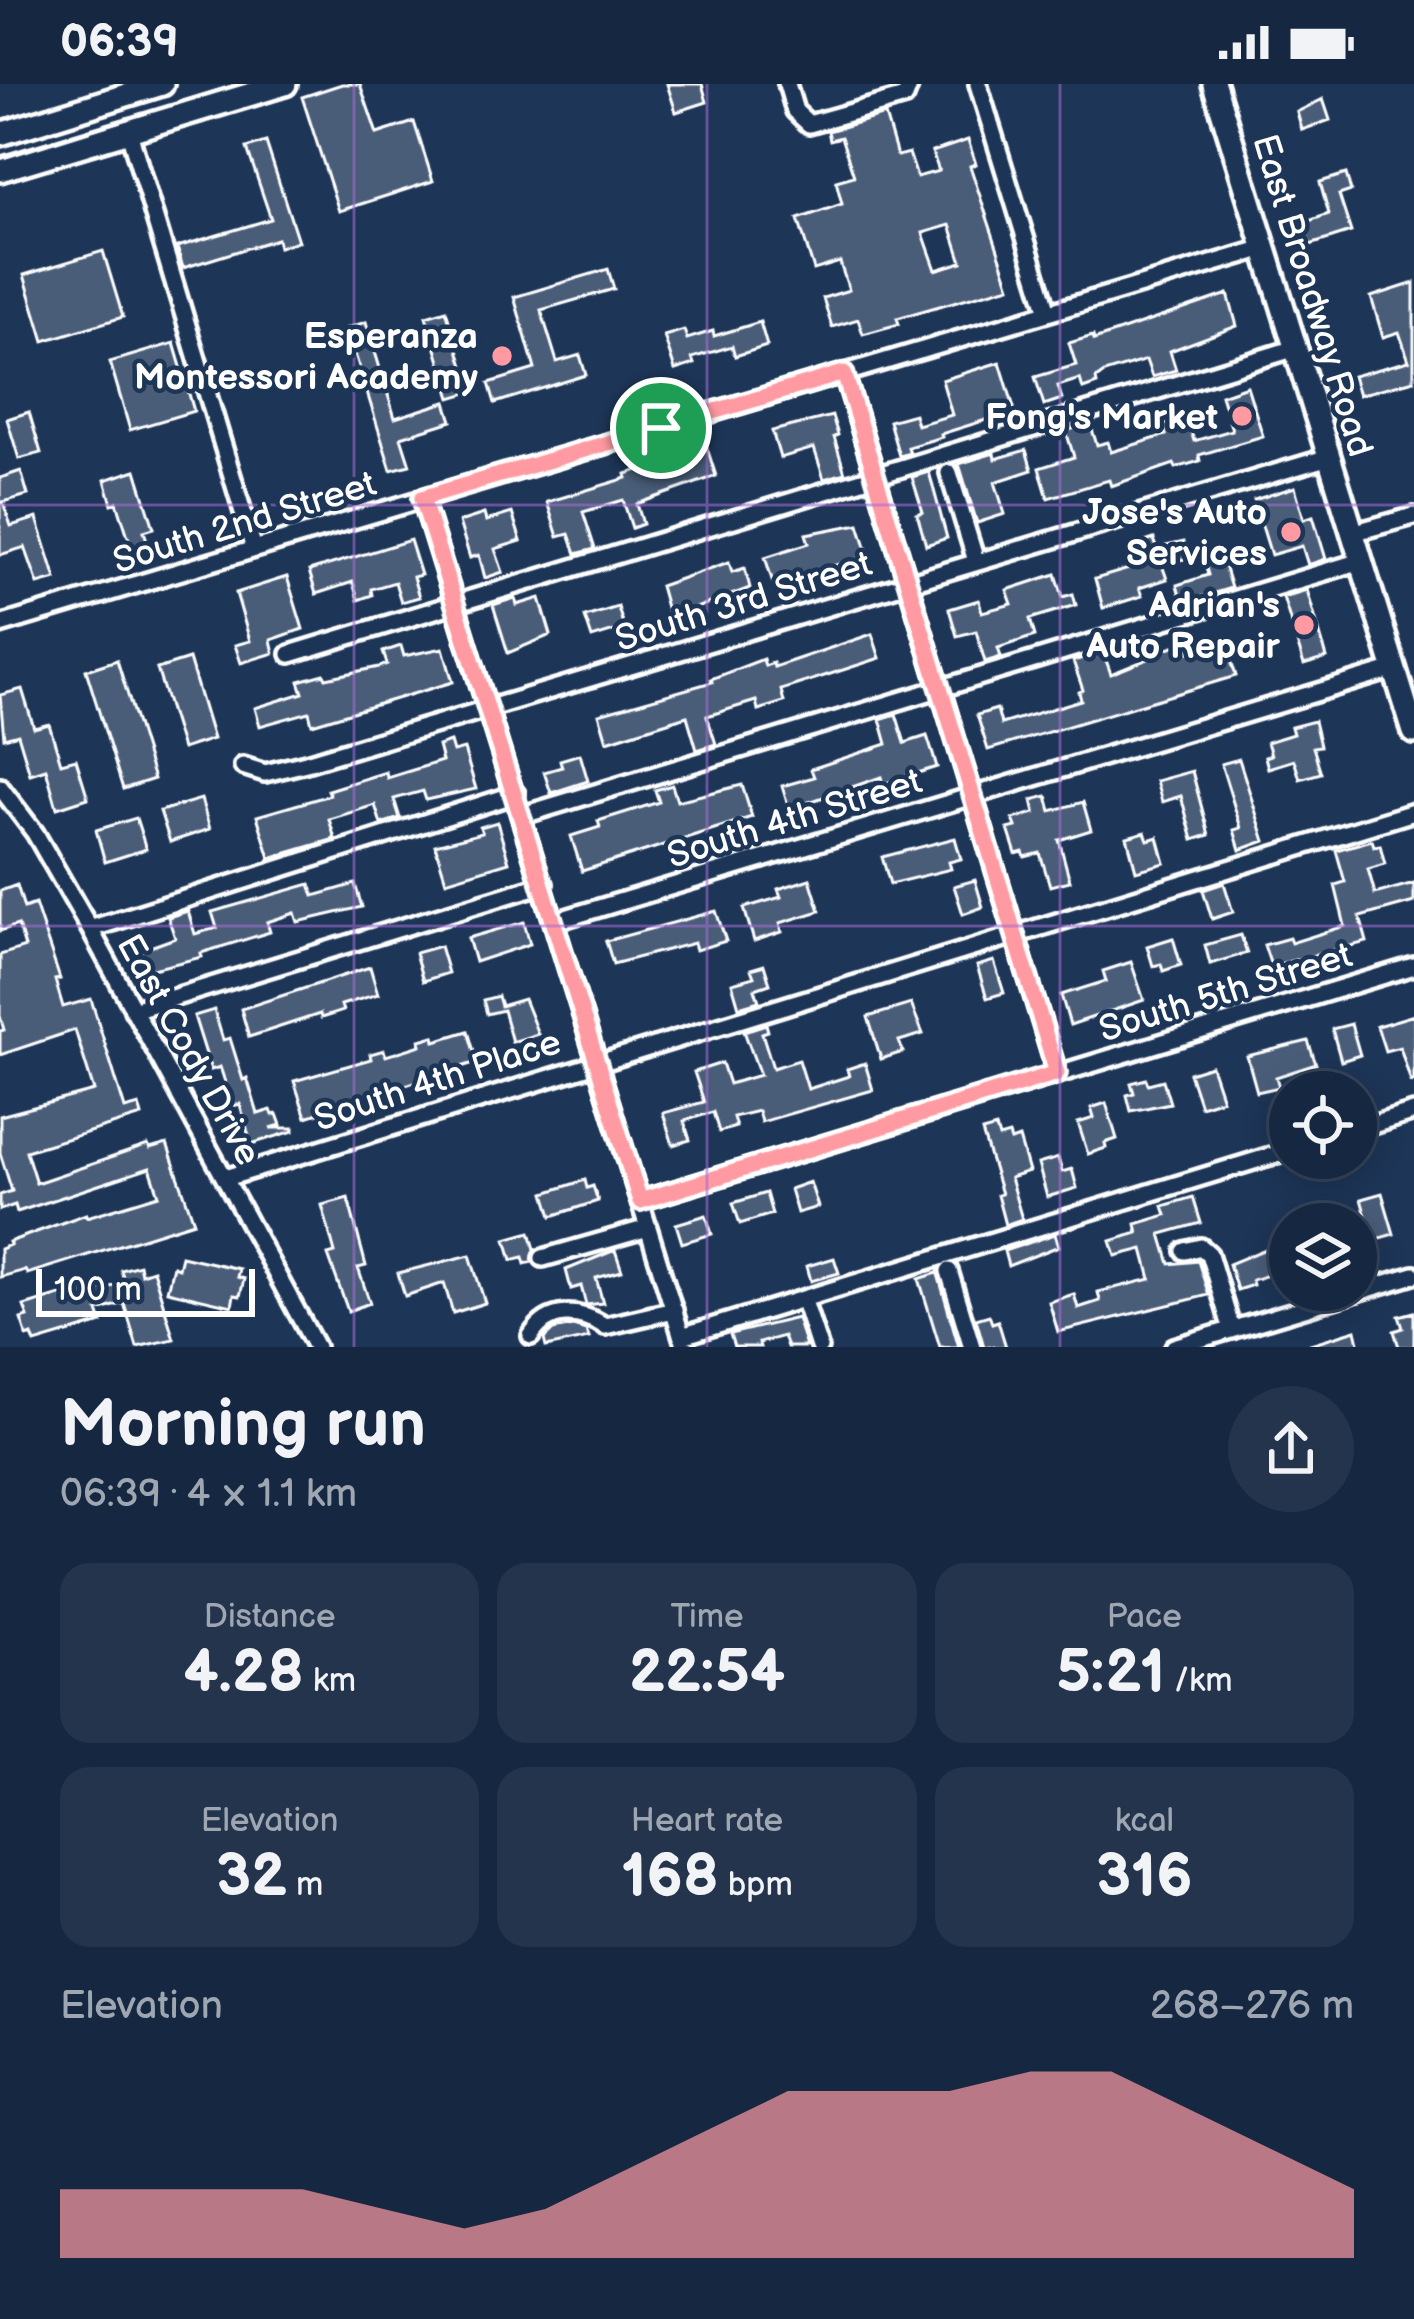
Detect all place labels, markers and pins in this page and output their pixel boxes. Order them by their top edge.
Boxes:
place label: Esperanza Montessori Academy [134,316,479,400]
marker: Esperanza Montessori Academy [489,343,515,369]
pin [610,377,712,479]
place label: Fong's Market [985,397,1218,440]
marker: Fong's Market [1229,403,1255,429]
place label: Jose's Auto Services [1082,492,1267,576]
marker: Jose's Auto Services [1278,519,1304,545]
place label: Adrian's Auto Repair [1086,585,1281,669]
marker: Adrian's Auto Repair [1291,612,1317,638]

